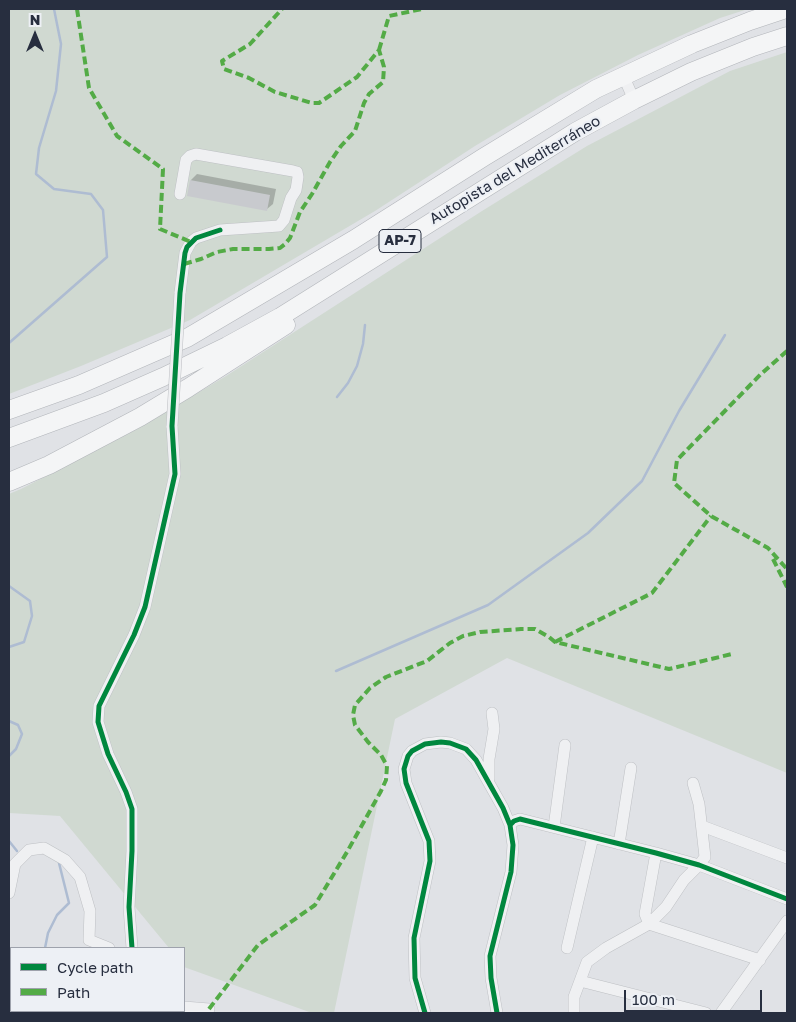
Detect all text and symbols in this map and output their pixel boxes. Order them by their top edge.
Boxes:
north arrow [10,10,60,60]
text: N [30,11,40,28]
street label: Autopista del Mediterráneo [426,112,604,228]
road number: AP-7 [379,230,421,252]
legend [10,947,185,1012]
text: Cycle path [57,958,133,976]
scale bar [626,980,764,1012]
text: Path [57,983,90,1001]
text: 100 m [632,990,675,1008]

